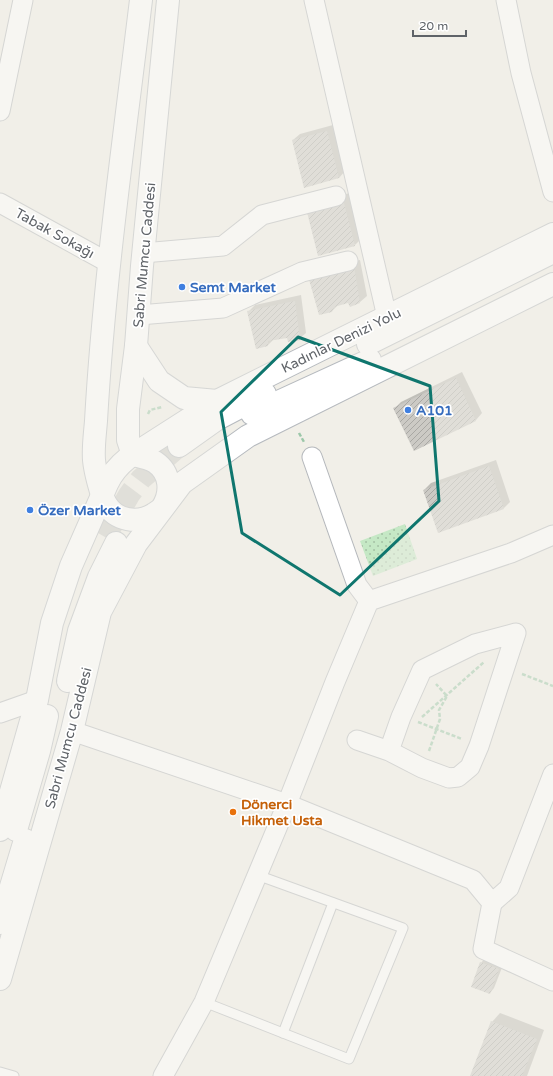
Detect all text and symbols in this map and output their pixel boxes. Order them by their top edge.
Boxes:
scale bar [413,12,466,38]
text: 20 m [419,19,448,33]
street label: Sabri Mumcu Caddesi [130,182,159,328]
street label: Tabak Sokağı [12,205,97,262]
place label: Semt Market [190,279,276,296]
marker: Semt Market [177,282,187,292]
street label: Kadınlar Denizi Yolu [279,304,404,377]
place label: A101 [416,402,453,419]
marker: A101 [403,405,413,415]
place label: Özer Market [38,502,121,519]
marker: Özer Market [25,505,35,515]
street label: Sabri Mumcu Caddesi [41,666,96,811]
place label: Dönerci Hikmet Usta [241,796,323,829]
marker: Dönerci Hikmet Usta [228,807,238,817]

